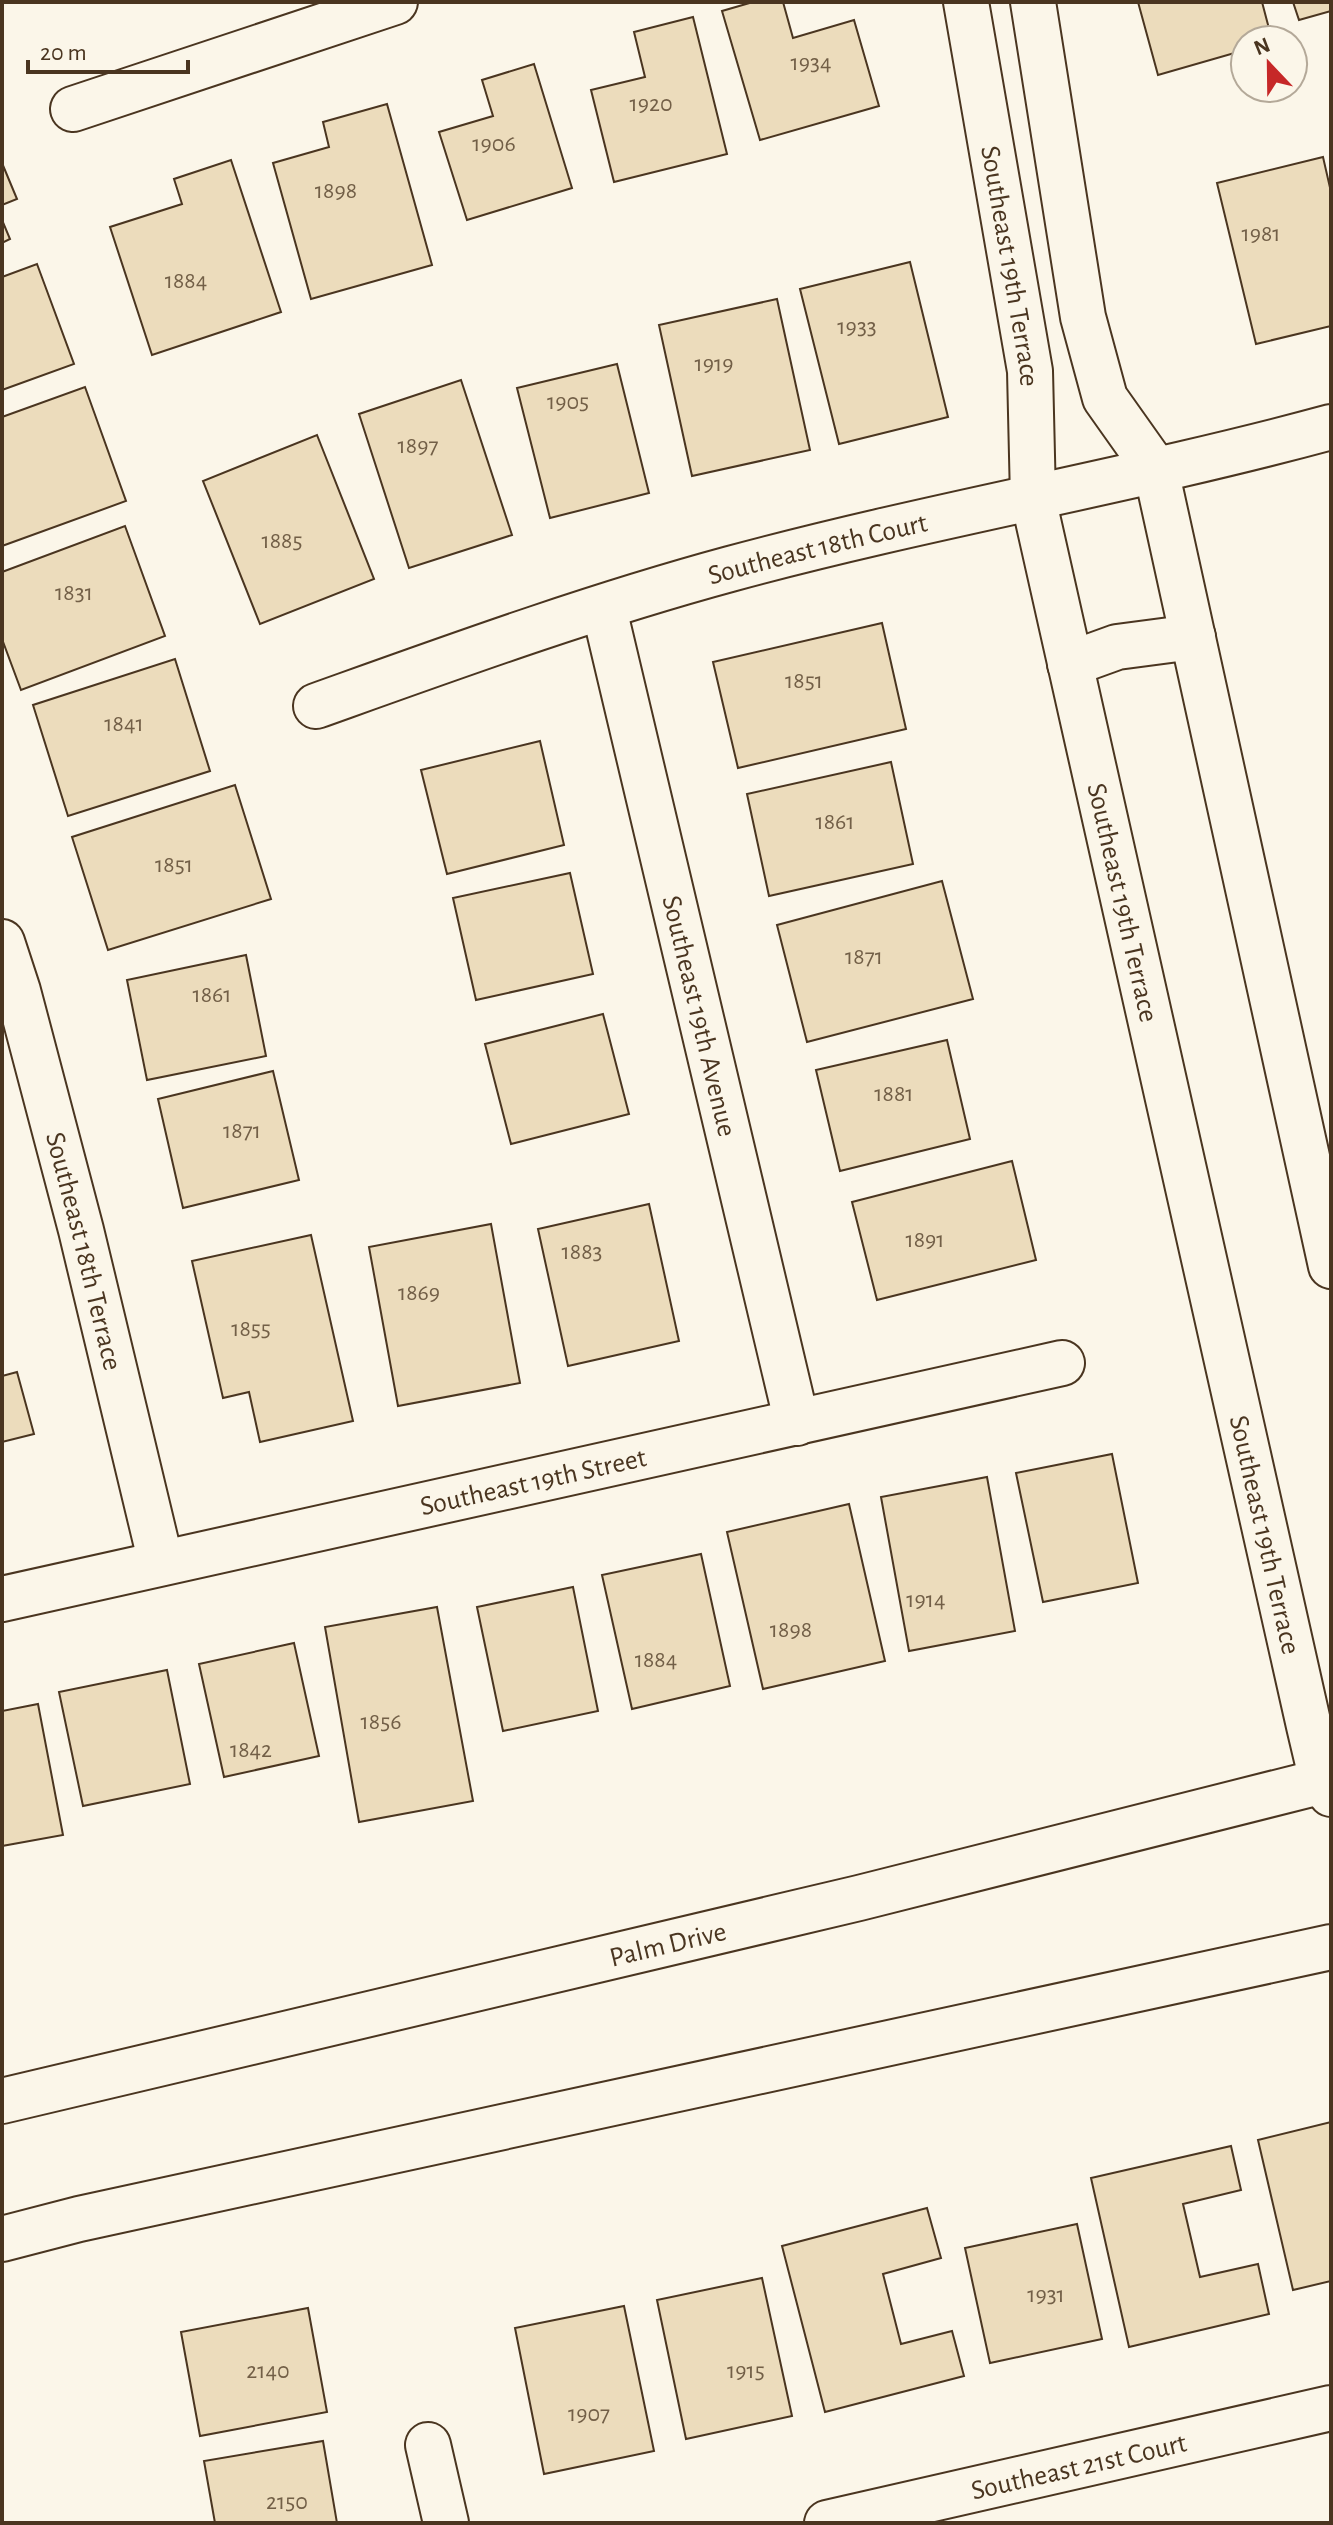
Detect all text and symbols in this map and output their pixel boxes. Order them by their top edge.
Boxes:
scale bar [28,24,188,74]
north arrow [1229,24,1309,104]
text: N [1251,33,1273,59]
text: 20 m [40,41,87,65]
house number: 1934 [791,51,831,75]
house number: 1920 [629,92,673,116]
house number: 1906 [472,132,516,156]
street label: Southeast 19th Terrace [975,144,1042,387]
house number: 1898 [315,179,357,203]
house number: 1981 [1241,222,1281,246]
house number: 1884 [165,269,207,293]
house number: 1933 [837,315,877,339]
house number: 1919 [694,352,734,376]
house number: 1905 [547,390,589,414]
house number: 1897 [398,434,438,458]
street label: Southeast 18th Court [705,509,930,590]
house number: 1885 [261,529,303,553]
house number: 1831 [55,581,93,605]
house number: 1851 [785,669,823,693]
house number: 1841 [104,712,144,736]
street label: Southeast 19th Terrace [1082,781,1162,1025]
house number: 1861 [815,810,855,834]
house number: 1851 [155,853,193,877]
street label: Southeast 19th Avenue [656,893,741,1139]
house number: 1871 [845,945,883,969]
house number: 1861 [192,983,232,1007]
house number: 1881 [874,1082,914,1106]
house number: 1871 [223,1119,261,1143]
street label: Southeast 18th Terrace [40,1129,126,1373]
house number: 1891 [905,1228,945,1252]
house number: 1883 [562,1240,602,1264]
house number: 1869 [398,1281,440,1305]
house number: 1855 [231,1317,271,1341]
street label: Southeast 19th Terrace [1224,1413,1304,1657]
street label: Southeast 19th Street [418,1444,649,1521]
house number: 1914 [906,1588,946,1612]
house number: 1898 [770,1618,812,1642]
house number: 1884 [635,1648,677,1672]
house number: 1856 [361,1710,401,1734]
house number: 1842 [230,1738,272,1762]
street label: Palm Drive [607,1918,729,1973]
house number: 1931 [1027,2283,1065,2307]
house number: 2140 [246,2359,290,2383]
house number: 1915 [727,2359,765,2383]
house number: 1907 [568,2402,610,2426]
street label: Southeast 21st Court [969,2429,1189,2506]
house number: 2150 [266,2490,308,2514]

